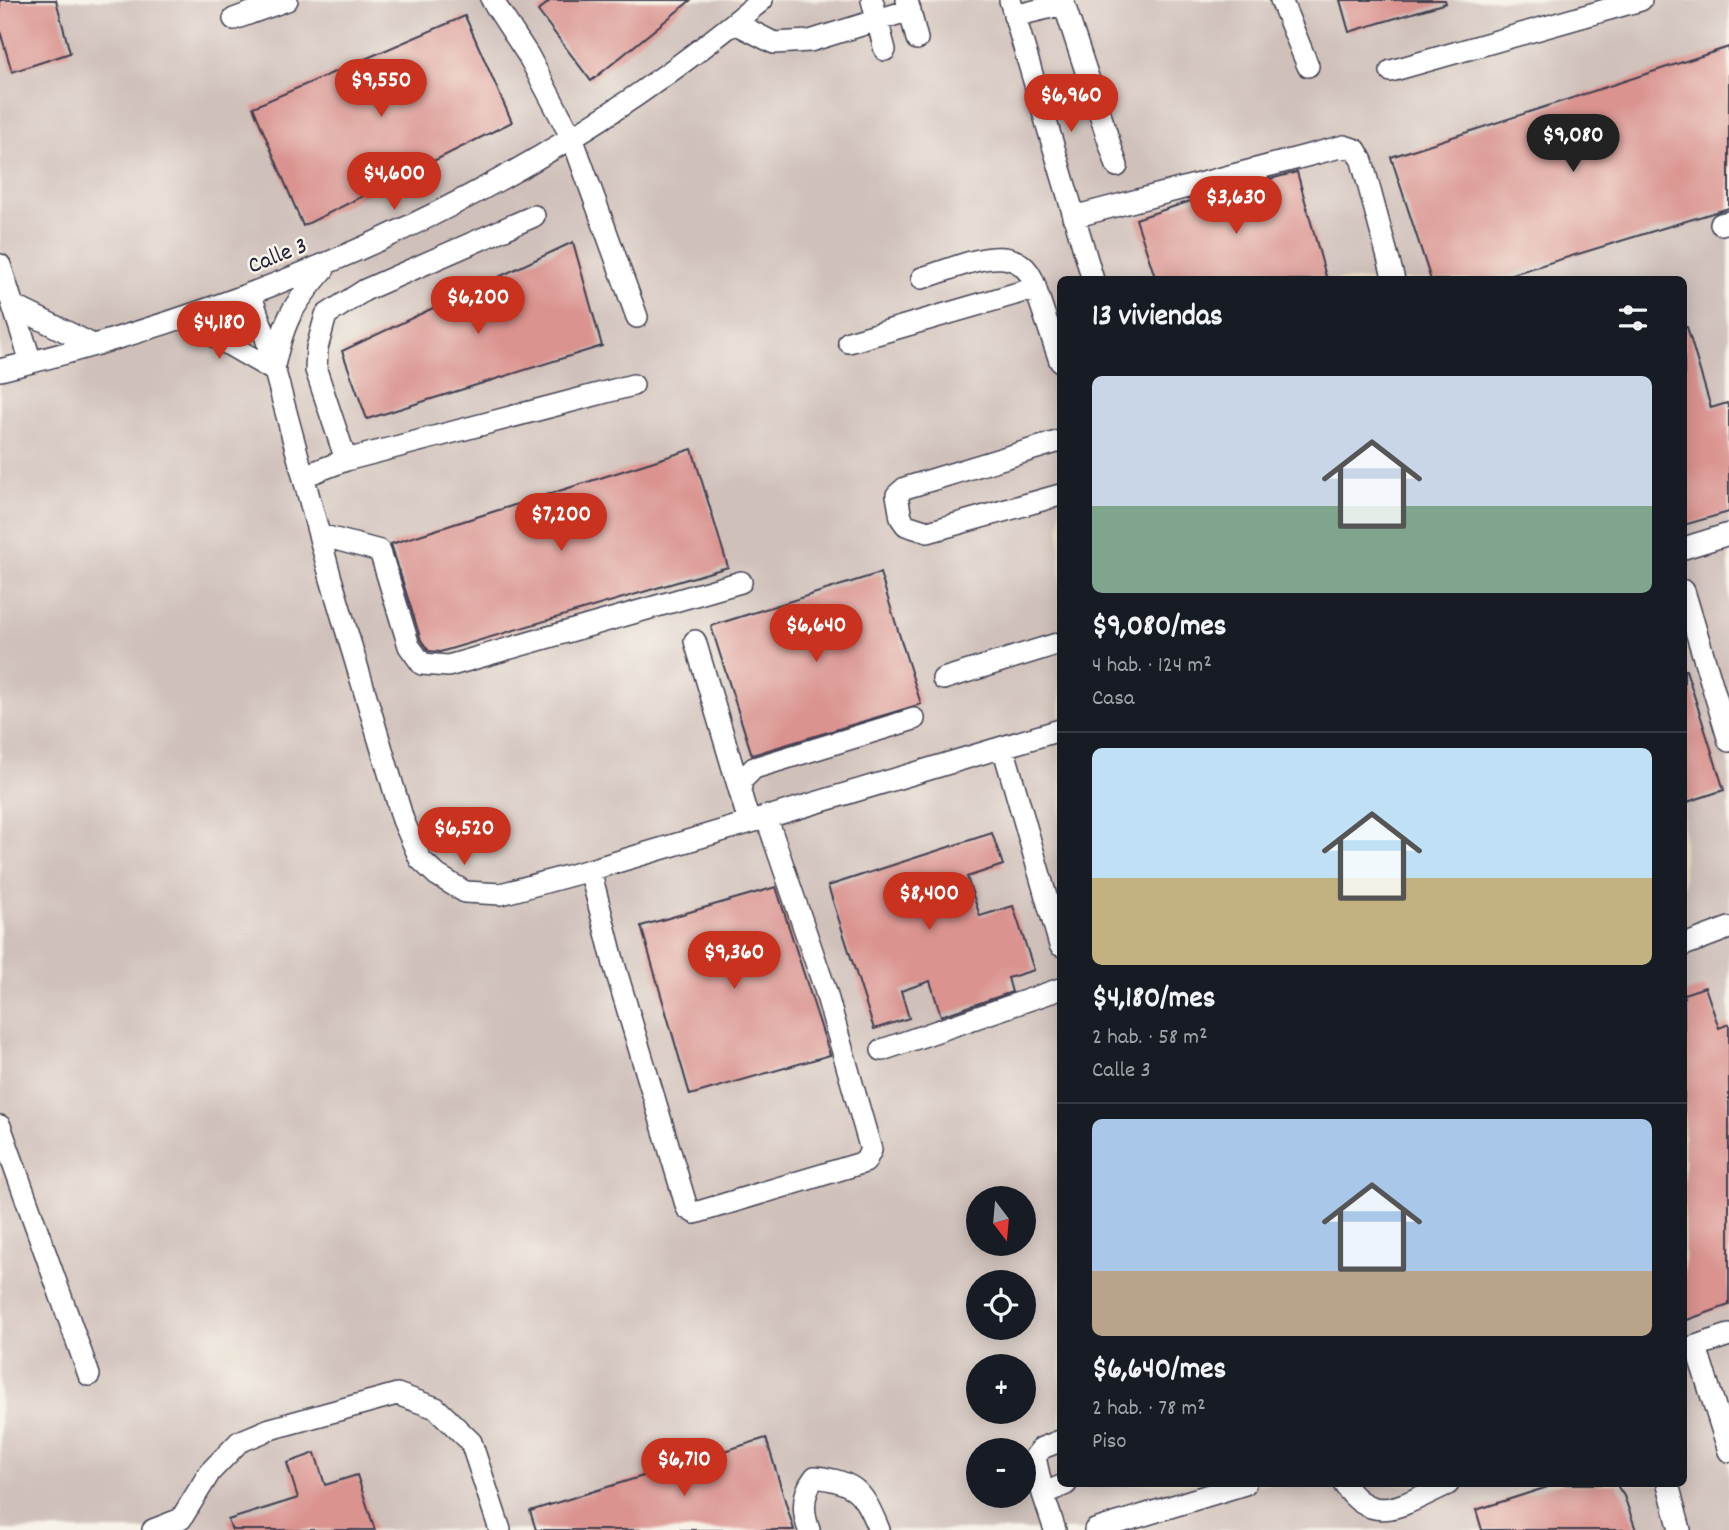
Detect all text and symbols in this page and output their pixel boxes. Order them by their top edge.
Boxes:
pin: $9,550 [324,60,438,119]
text: $9,550 [351,65,411,98]
pin: $6,960 [1014,74,1128,134]
text: $6,960 [1040,80,1102,113]
pin: $9,080 [1516,114,1630,174]
text: $9,080 [1543,120,1603,153]
pin: $4,600 [337,152,451,212]
text: $4,600 [363,158,425,191]
pin: $3,630 [1179,176,1293,236]
text: $3,630 [1206,182,1266,215]
street label: Calle 3 [243,230,313,284]
pin: $6,200 [421,276,535,336]
text: $6,200 [447,282,509,315]
text: 13 viviendas [1092,297,1223,340]
icon: filters [1614,299,1652,337]
pin: $4,180 [162,302,276,361]
text: $4,180 [193,307,245,340]
icon: home [1309,421,1435,547]
pin: $7,200 [504,494,618,553]
text: $7,200 [531,499,591,532]
pin: $6,640 [759,604,873,664]
text: $9,080/mes [1092,607,1226,650]
text: $6,640 [786,610,846,643]
text: 4 hab. · 124 m² [1092,650,1212,683]
text: Casa [1092,683,1135,716]
icon: home [1309,793,1435,919]
pin: $6,520 [407,808,521,867]
text: $6,520 [434,813,494,846]
pin: $8,400 [872,872,986,932]
text: $8,400 [899,878,959,911]
pin: $9,360 [677,932,791,991]
text: $9,360 [704,937,764,970]
text: $4,180/mes [1092,979,1215,1022]
text: 2 hab. · 58 m² [1092,1022,1208,1055]
text: Calle 3 [1092,1055,1151,1088]
icon: home [1309,1164,1435,1290]
north arrow [966,1186,1036,1256]
map controls [966,1186,1036,1508]
button: locate [966,1270,1036,1340]
text: $6,640/mes [1092,1350,1226,1393]
button: + [966,1354,1036,1424]
text: 2 hab. · 78 m² [1092,1393,1206,1426]
text: Piso [1092,1426,1127,1459]
pin: $6,710 [627,1438,741,1498]
button: − [966,1438,1036,1508]
text: $6,710 [657,1444,711,1477]

